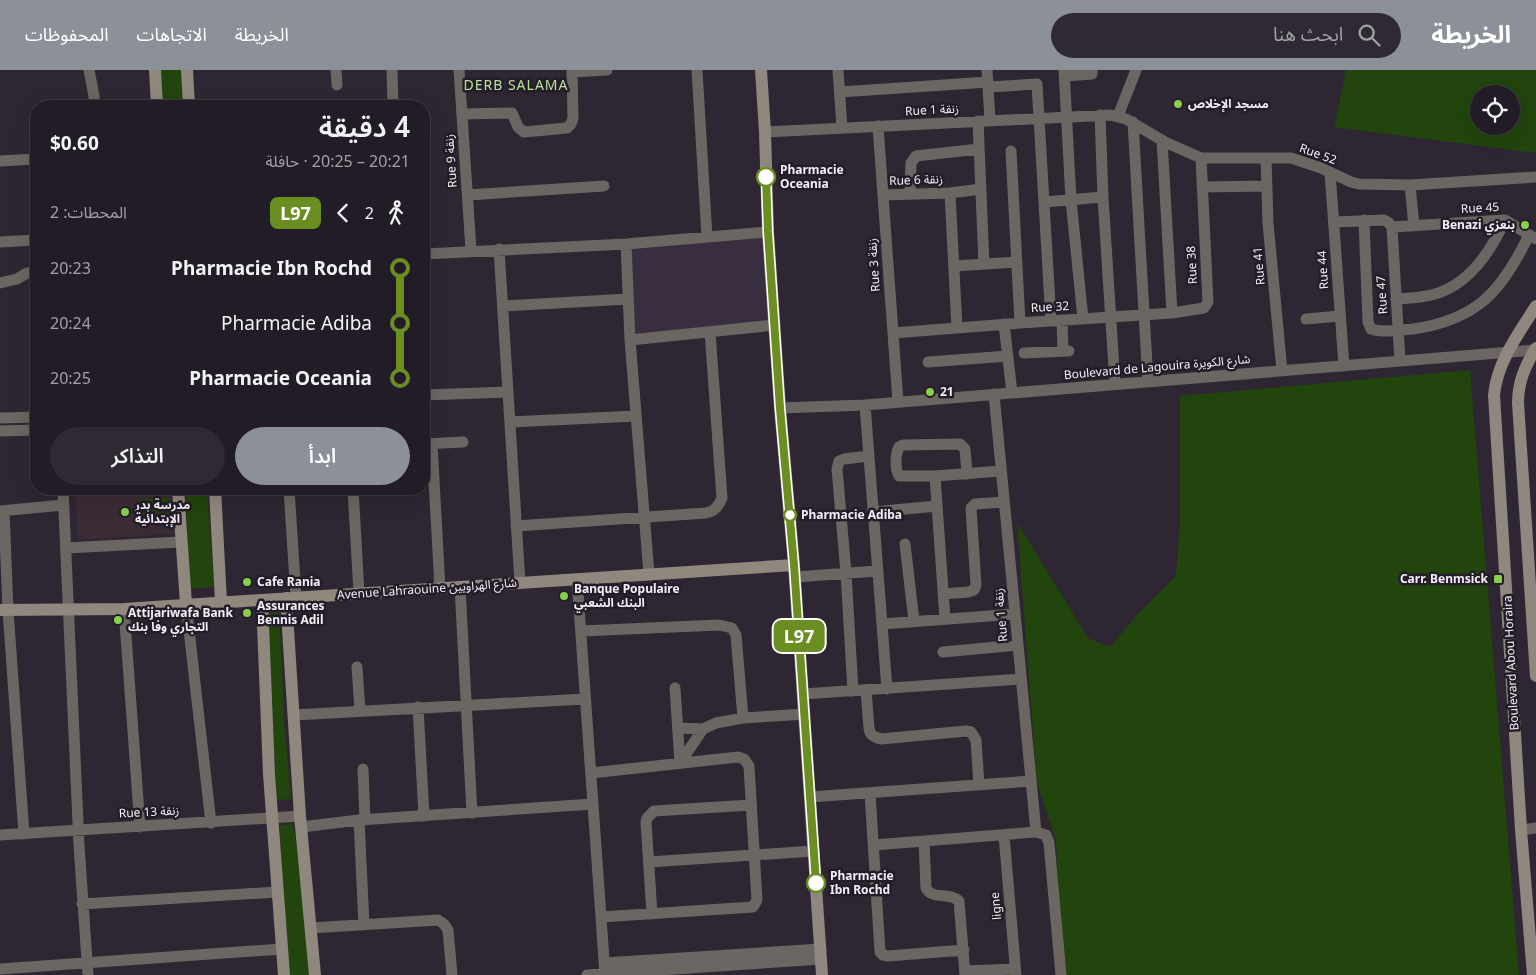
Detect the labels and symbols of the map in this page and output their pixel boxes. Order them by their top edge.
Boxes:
district label: DERB SALAMA [463,75,569,94]
place label: مسجد الإخلاص [1188,95,1269,113]
marker: مسجد الإخلاص [1172,98,1184,110]
street label: Rue 1 زنقة [905,100,959,119]
street label: Rue 9 زنقة [440,134,461,188]
street label: Rue 52 [1297,139,1339,168]
place label: Pharmacie Oceania [780,161,844,192]
marker: Pharmacie Oceania [756,167,776,187]
street label: Rue 6 زنقة [889,170,943,189]
street label: Rue 45 [1460,198,1500,217]
place label: Benazi بنعزي [1442,216,1515,235]
marker: Benazi بنعزي [1519,219,1531,231]
street label: Rue 3 زنقة [863,238,884,292]
street label: Rue 38 [1182,245,1201,285]
street label: Rue 41 [1248,246,1269,286]
street label: Rue 44 [1313,250,1332,290]
street label: Rue 47 [1372,275,1391,315]
street label: Rue 32 [1030,297,1070,316]
street label: Boulevard de Lagouira شارع الكويرة [1063,350,1251,384]
place label: 21 [940,383,954,400]
marker: 21 [924,386,936,398]
place label: مدرسة بدر الإبتدائية [134,496,190,528]
marker: مدرسة بدر الإبتدائية [119,506,131,518]
place label: Pharmacie Adiba [801,506,902,523]
marker: Pharmacie Adiba [783,508,797,522]
place label: Carr. Benmsick [1400,570,1489,587]
place label: Cafe Rania [257,573,320,590]
marker: Carr. Benmsick [1492,573,1504,585]
street label: Avenue Lahraouine شارع الهراويين [336,574,518,604]
marker: Cafe Rania [241,576,253,588]
place label: Banque Populaire البنك الشعبي [574,580,680,613]
street label: Rue 1 زنقة [990,587,1011,643]
marker: Banque Populaire البنك الشعبي [558,590,570,602]
street label: Boulevard Abou Horaira [1498,595,1523,731]
place label: Assurances Bennis Adil [257,597,325,628]
place label: Attijariwafa Bank التجاري وفا بنك [128,604,233,637]
marker: Assurances Bennis Adil [241,607,253,619]
marker: Attijariwafa Bank التجاري وفا بنك [112,614,124,626]
line badge: L97 [770,620,828,652]
street label: Rue 13 زنقة [118,801,180,822]
place label: Pharmacie Ibn Rochd [830,867,894,898]
marker: Pharmacie Ibn Rochd [806,873,826,893]
street label: ligne [986,891,1005,921]

